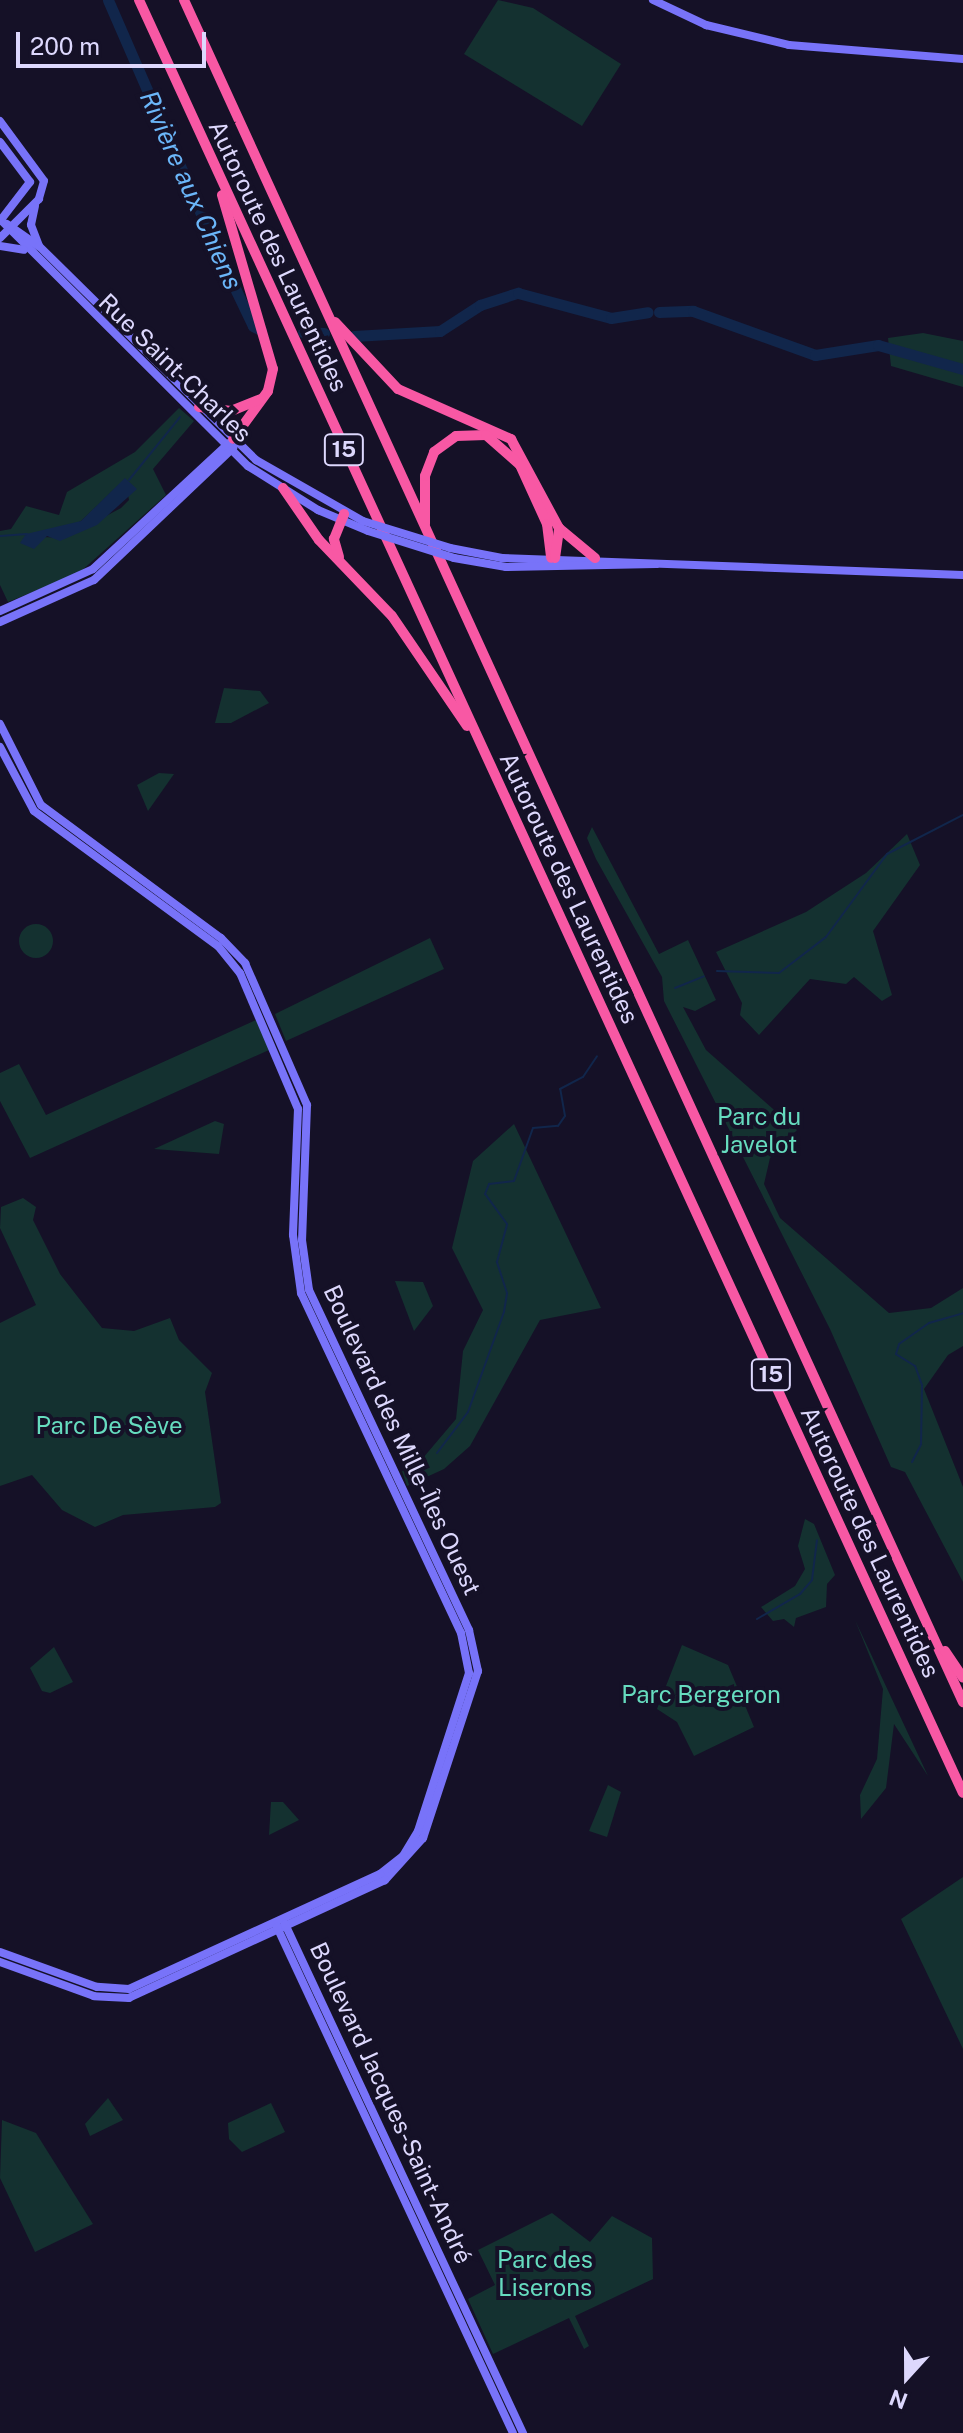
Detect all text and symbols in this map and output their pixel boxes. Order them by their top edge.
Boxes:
scale bar [20,16,210,66]
text: 200 m [30,32,100,60]
water label: Rivière aux Chiens [133,86,249,294]
street label: Autoroute des Laurentides [202,116,354,396]
street label: Rue Saint-Charles [93,288,257,448]
road number: 15 [322,432,366,468]
street label: Autoroute des Laurentides [493,748,645,1028]
park label: Parc du Javelot [717,1103,801,1159]
street label: Boulevard des Mille-Îles Ouest [317,1280,487,1600]
road number: 15 [749,1357,793,1393]
street label: Autoroute des Laurentides [794,1402,946,1682]
park label: Parc De Sève [35,1412,183,1440]
park label: Parc Bergeron [621,1681,781,1709]
street label: Boulevard Jacques-Saint-André [304,1938,478,2268]
park label: Parc des Liserons [497,2246,593,2302]
north arrow [867,2337,947,2417]
text: N [886,2384,911,2415]

